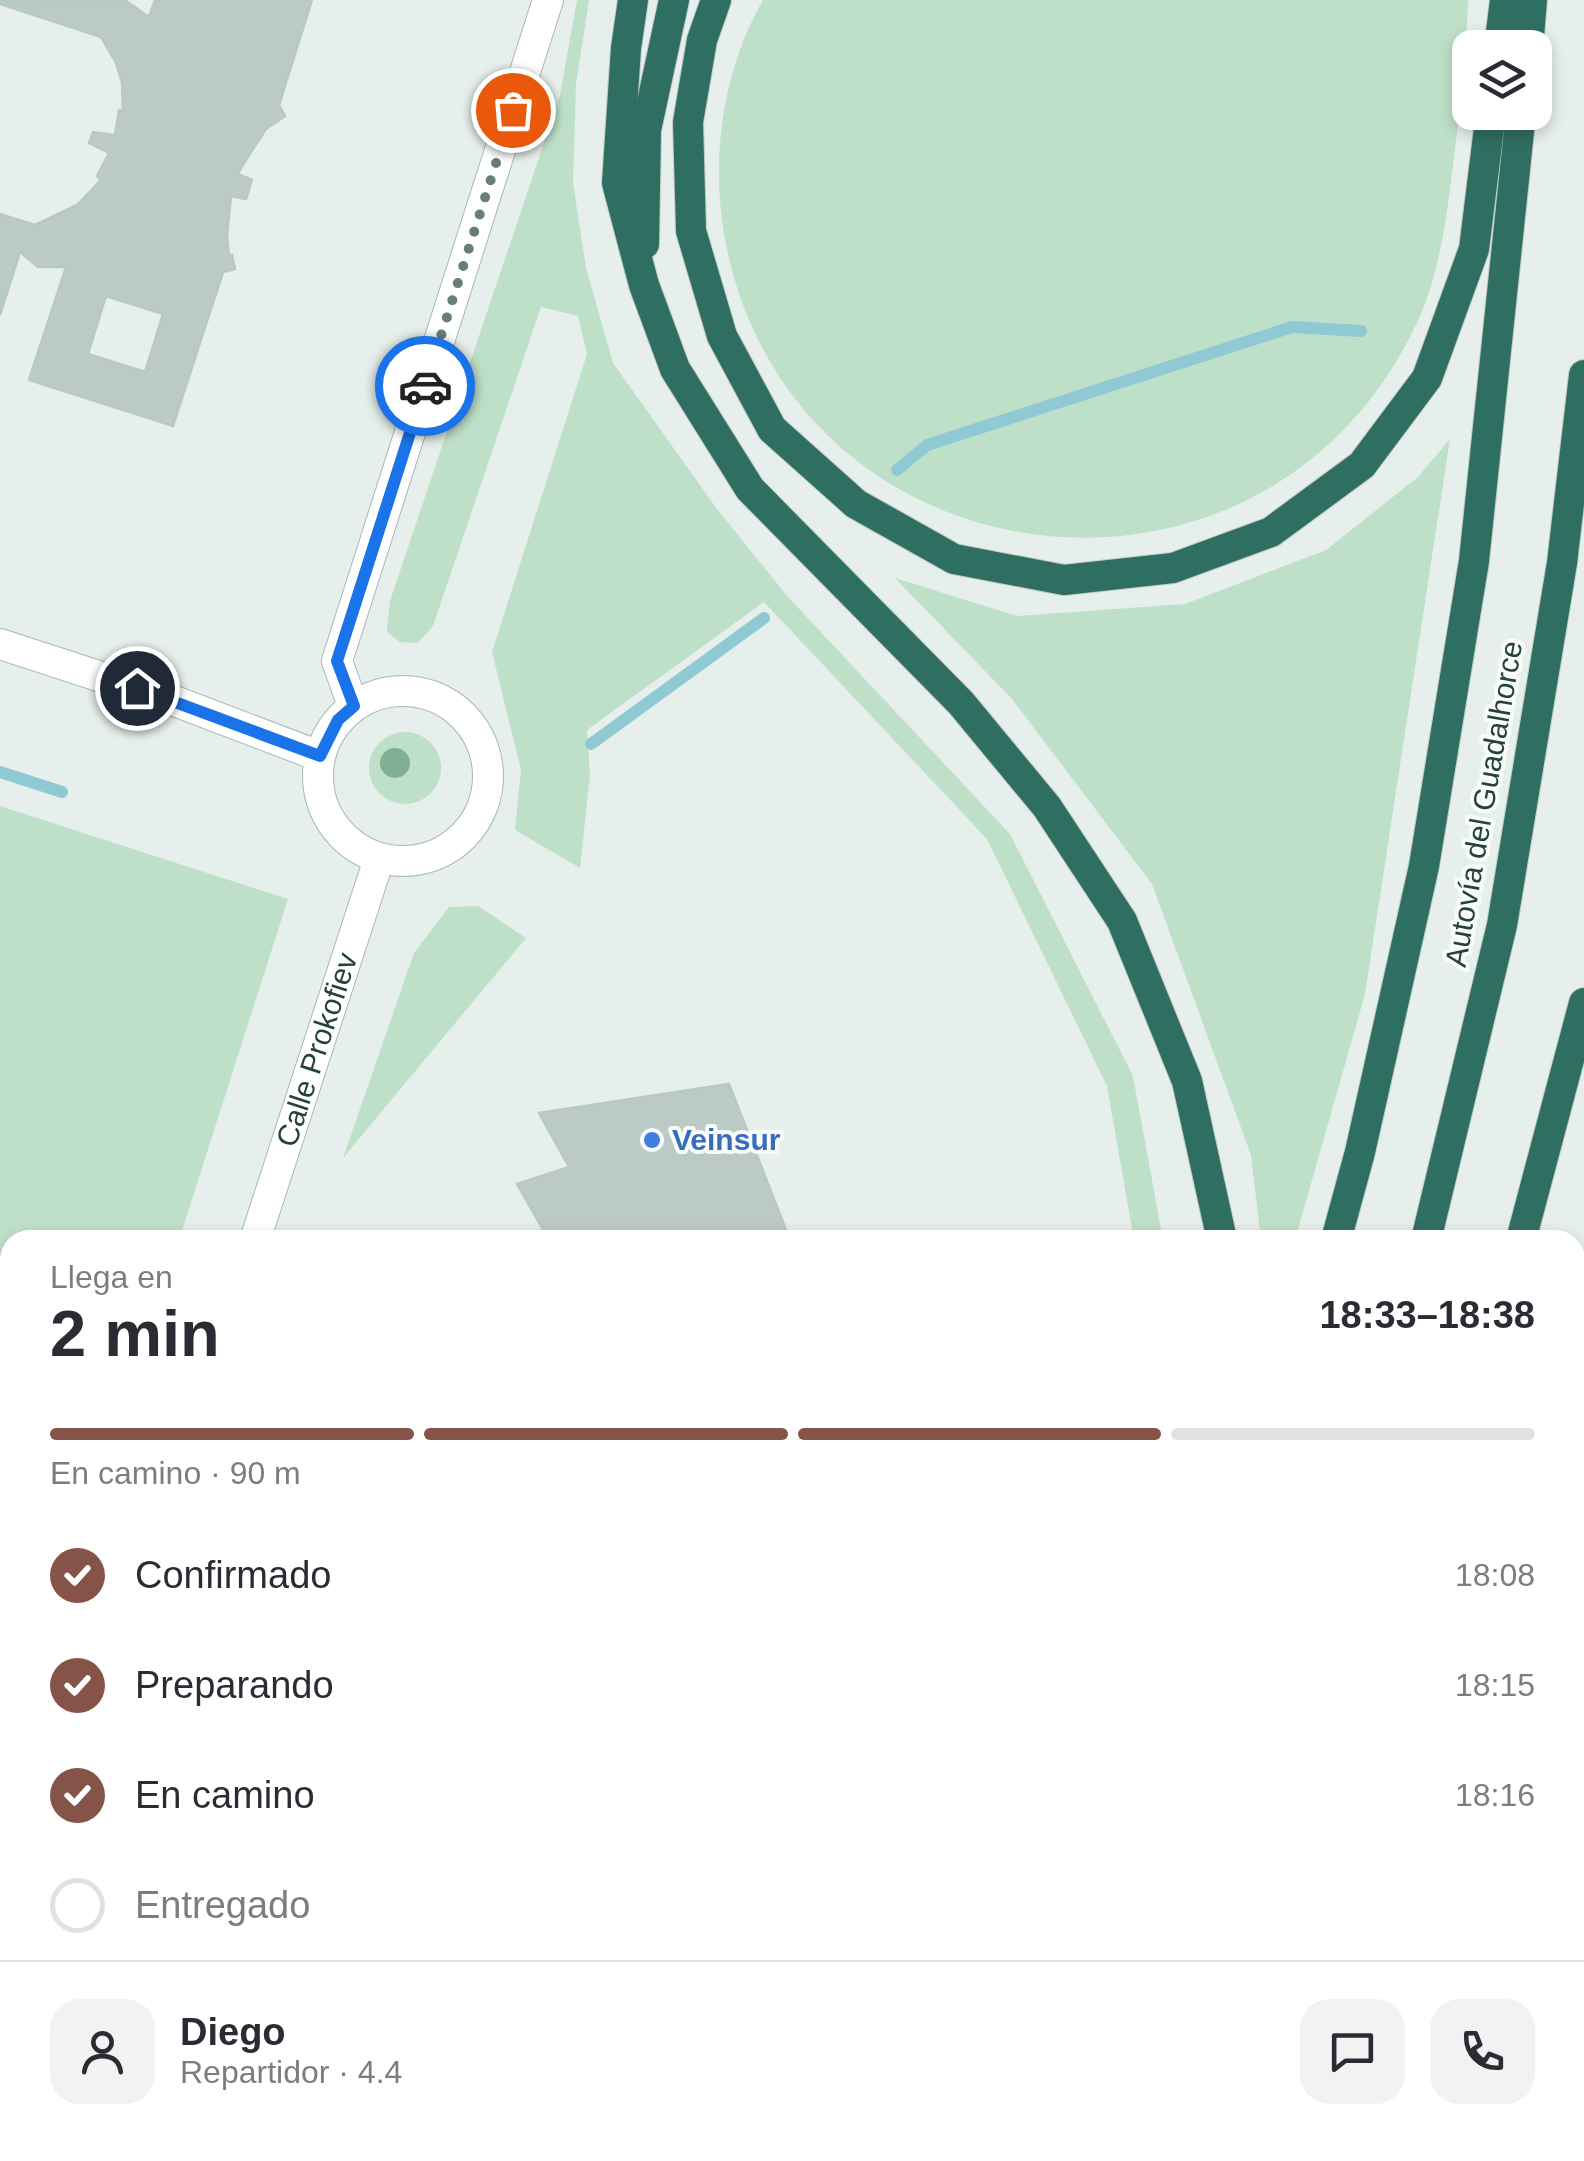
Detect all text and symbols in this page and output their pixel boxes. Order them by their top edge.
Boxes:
map controls [1452,30,1552,130]
button: layers [1452,30,1552,130]
pin [471,68,556,153]
icon: bag [486,83,541,138]
courier [375,336,475,436]
icon: car [398,359,453,414]
street label: Autovía del Guadalhorce [1439,638,1528,969]
pin [95,646,180,731]
icon: home [110,661,165,716]
street label: Calle Prokofiev [269,949,363,1151]
place label: Veinsur [672,1123,781,1156]
marker: Veinsur [641,1129,663,1151]
text: Llega en [50,1259,173,1295]
text: 18:33–18:38 [1319,1294,1535,1336]
text: 2 min [50,1297,220,1370]
text: En camino · 90 m [50,1455,301,1491]
icon: check [50,1548,105,1603]
text: Confirmado [135,1554,331,1596]
text: 18:08 [1455,1557,1535,1593]
icon: check [50,1658,105,1713]
text: Preparando [135,1664,334,1706]
text: 18:15 [1455,1667,1535,1703]
icon: check [50,1768,105,1823]
text: En camino [135,1774,315,1816]
text: 18:16 [1455,1777,1535,1813]
text: Entregado [135,1884,310,1926]
button: person [50,1999,155,2104]
button: chat [1300,1999,1405,2104]
button: phone [1430,1999,1535,2104]
text: Diego [180,2011,286,2053]
text: Repartidor · 4.4 [180,2054,402,2090]

